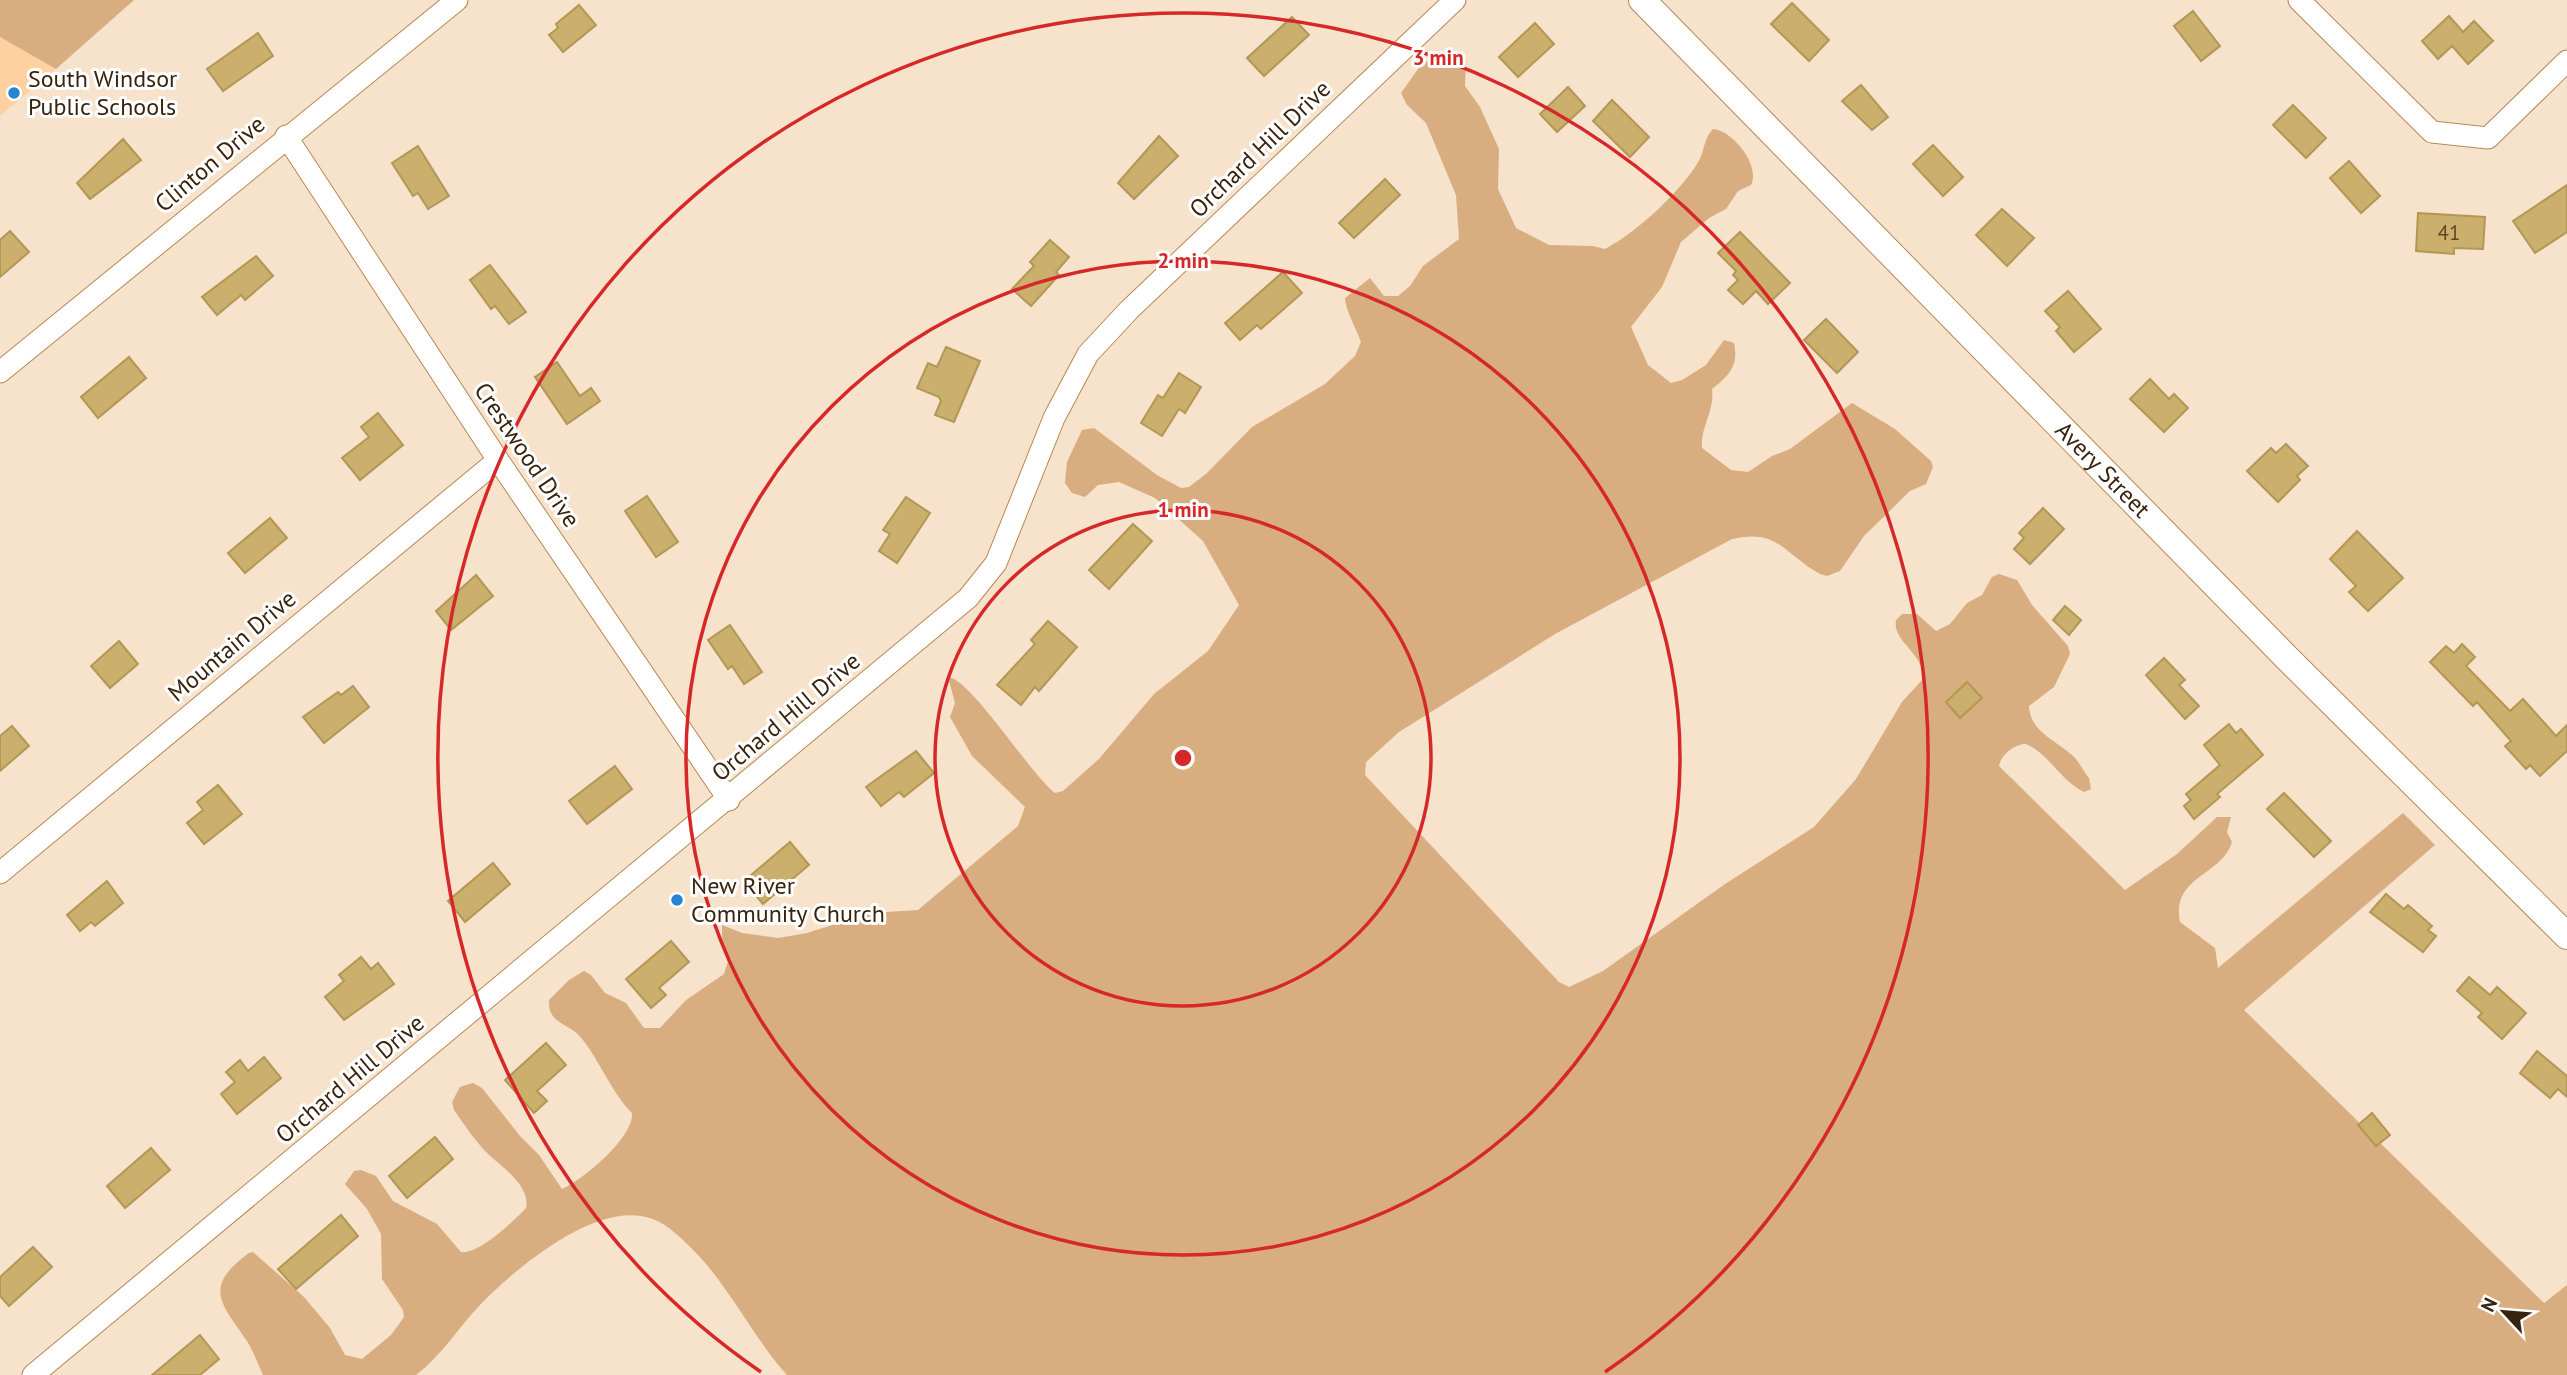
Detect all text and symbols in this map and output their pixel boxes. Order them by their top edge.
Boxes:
text: 3 min [1412,44,1464,71]
place label: South Windsor Public Schools [28,63,177,122]
street label: Orchard Hill Drive [1182,73,1337,224]
marker: South Windsor Public Schools [6,85,22,101]
street label: Clinton Drive [148,109,271,219]
house number: 41 [2438,219,2460,246]
text: 2 min [1157,247,1209,274]
street label: Crestwood Drive [468,376,587,533]
street label: Avery Street [2049,415,2157,524]
text: 1 min [1157,496,1209,523]
street label: Mountain Drive [161,583,302,708]
street label: Orchard Hill Drive [705,645,866,788]
centre of rings [1171,746,1195,770]
place label: New River Community Church [691,870,885,929]
marker: New River Community Church [669,892,685,908]
street label: Orchard Hill Drive [269,1007,430,1150]
north arrow [2469,1277,2539,1347]
text: N [2475,1294,2502,1315]

